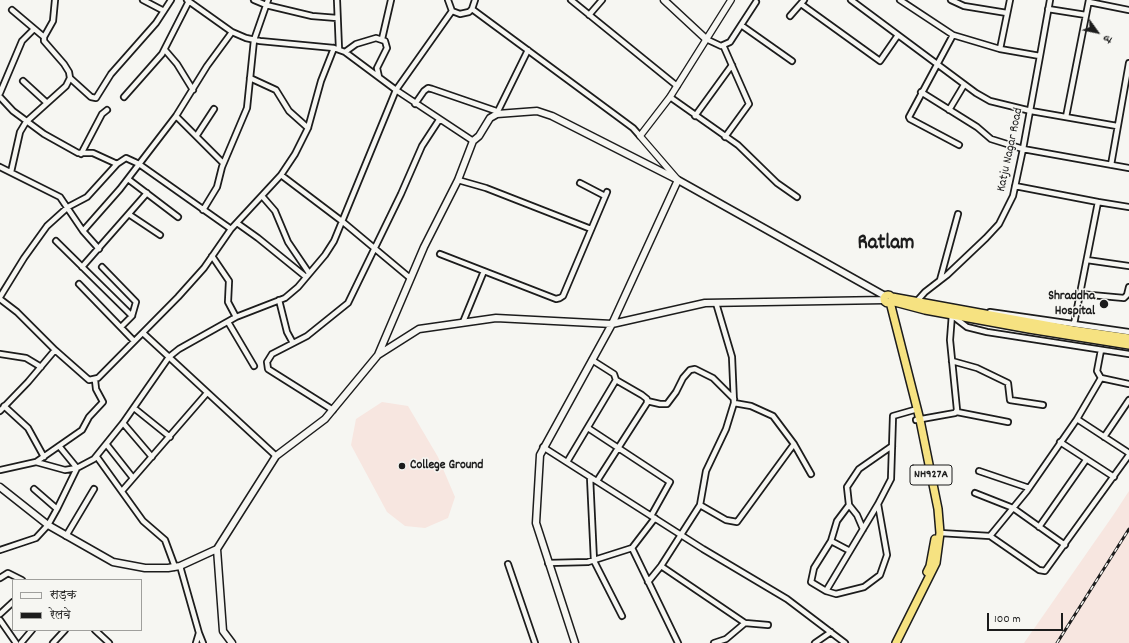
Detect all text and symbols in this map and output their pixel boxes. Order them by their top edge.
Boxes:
north arrow [1077,12,1117,52]
text: उ [1099,32,1115,46]
street label: Katju Nagar Road [995,107,1027,193]
district label: Ratlam [857,232,915,258]
place label: Shraddha Hospital [1048,289,1095,320]
marker: Shraddha Hospital [1098,298,1110,310]
place label: College Ground [410,458,483,474]
marker: College Ground [397,461,407,471]
road number: NH927A [910,465,952,485]
legend [12,579,142,631]
text: सड़क [50,587,77,604]
scale bar [989,605,1065,631]
text: रेलवे [50,607,71,624]
text: 100 m [994,611,1021,628]

